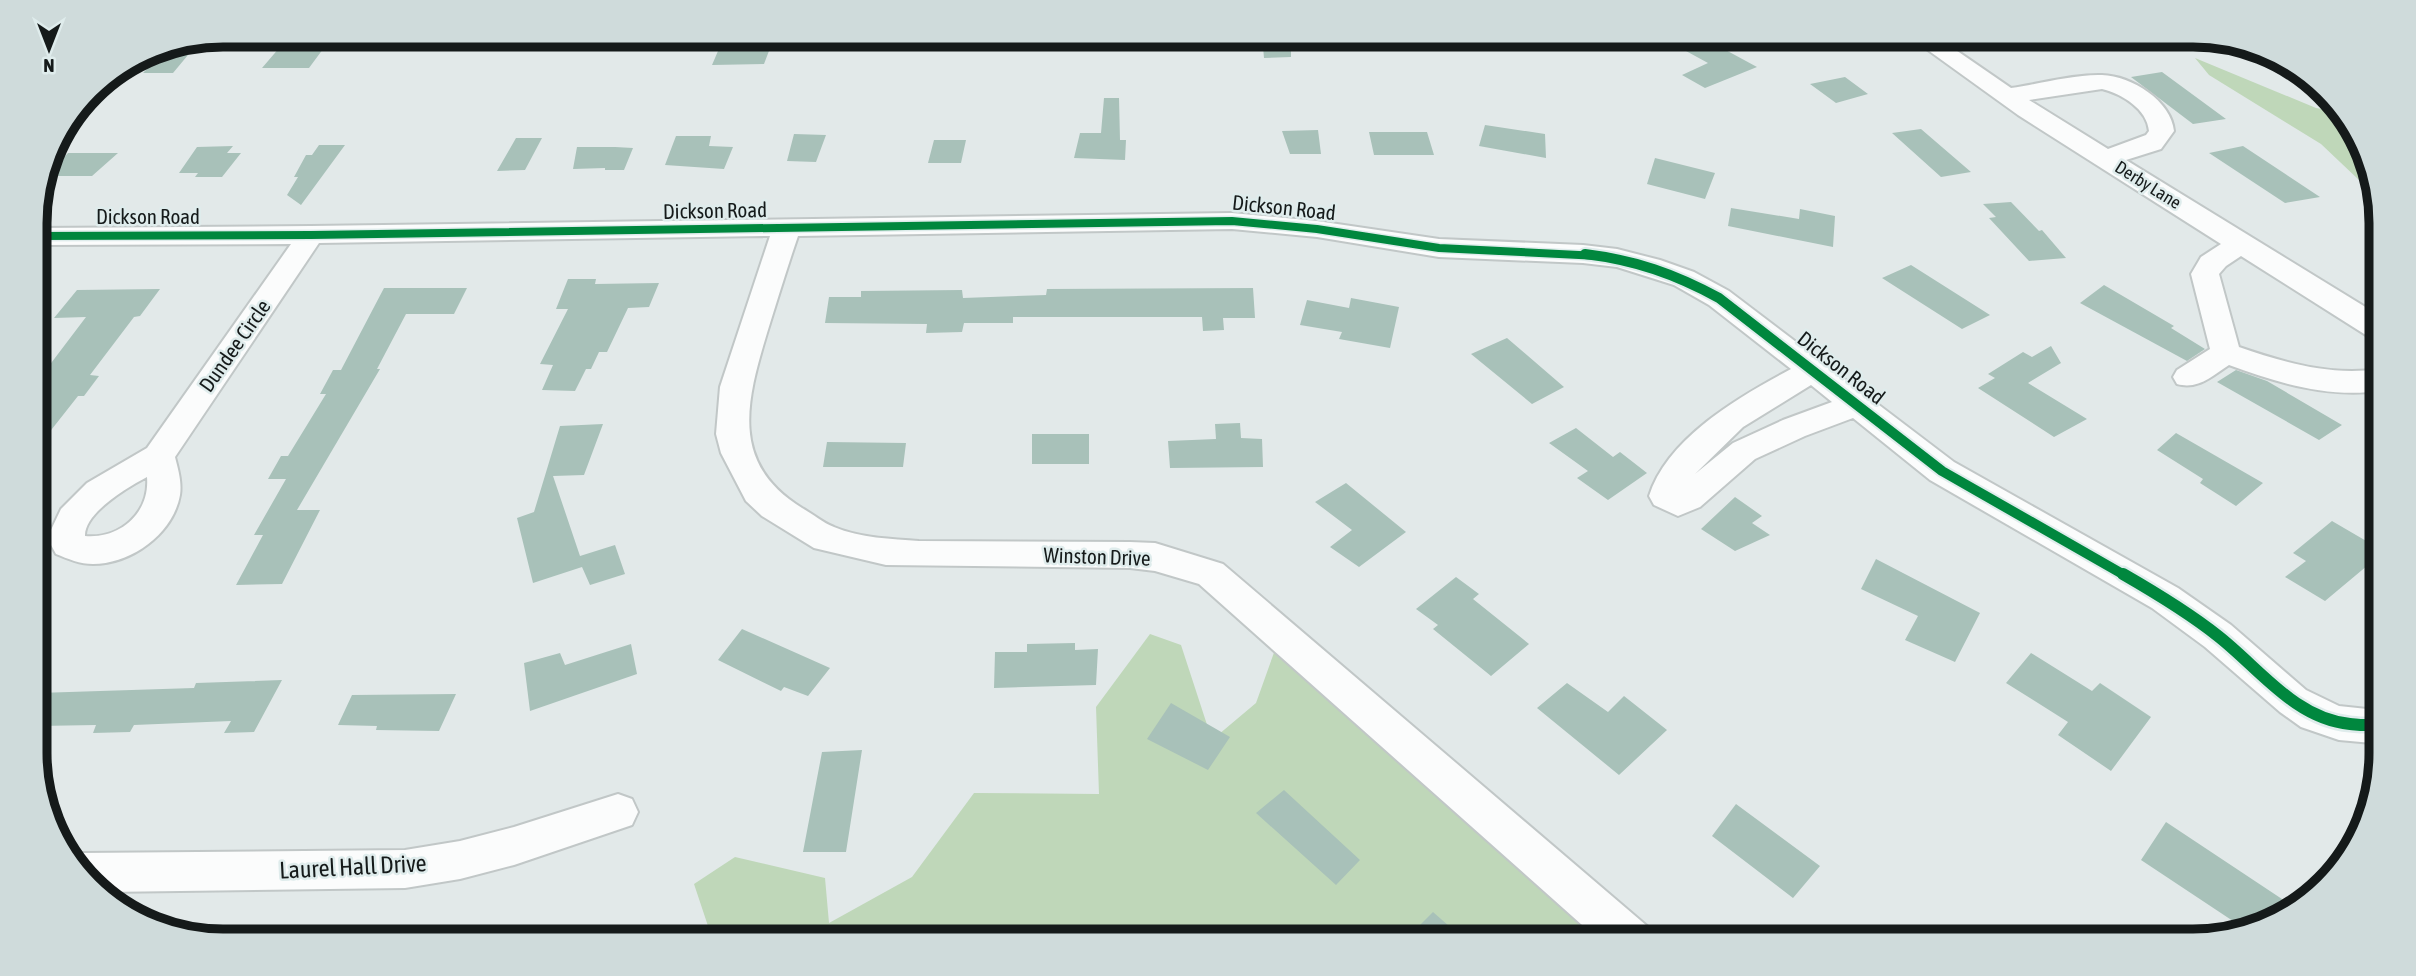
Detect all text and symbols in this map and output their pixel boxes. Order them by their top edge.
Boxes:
north arrow [14,14,84,84]
text: N [43,55,55,77]
street label: Derby Lane [2111,156,2185,213]
street label: Dickson Road [1231,190,1337,224]
street label: Dickson Road [663,197,767,223]
street label: Dickson Road [96,204,200,228]
street label: Dundee Circle [194,295,275,396]
street label: Dickson Road [1793,326,1890,409]
street label: Winston Drive [1043,542,1151,570]
street label: Laurel Hall Drive [279,849,427,884]

